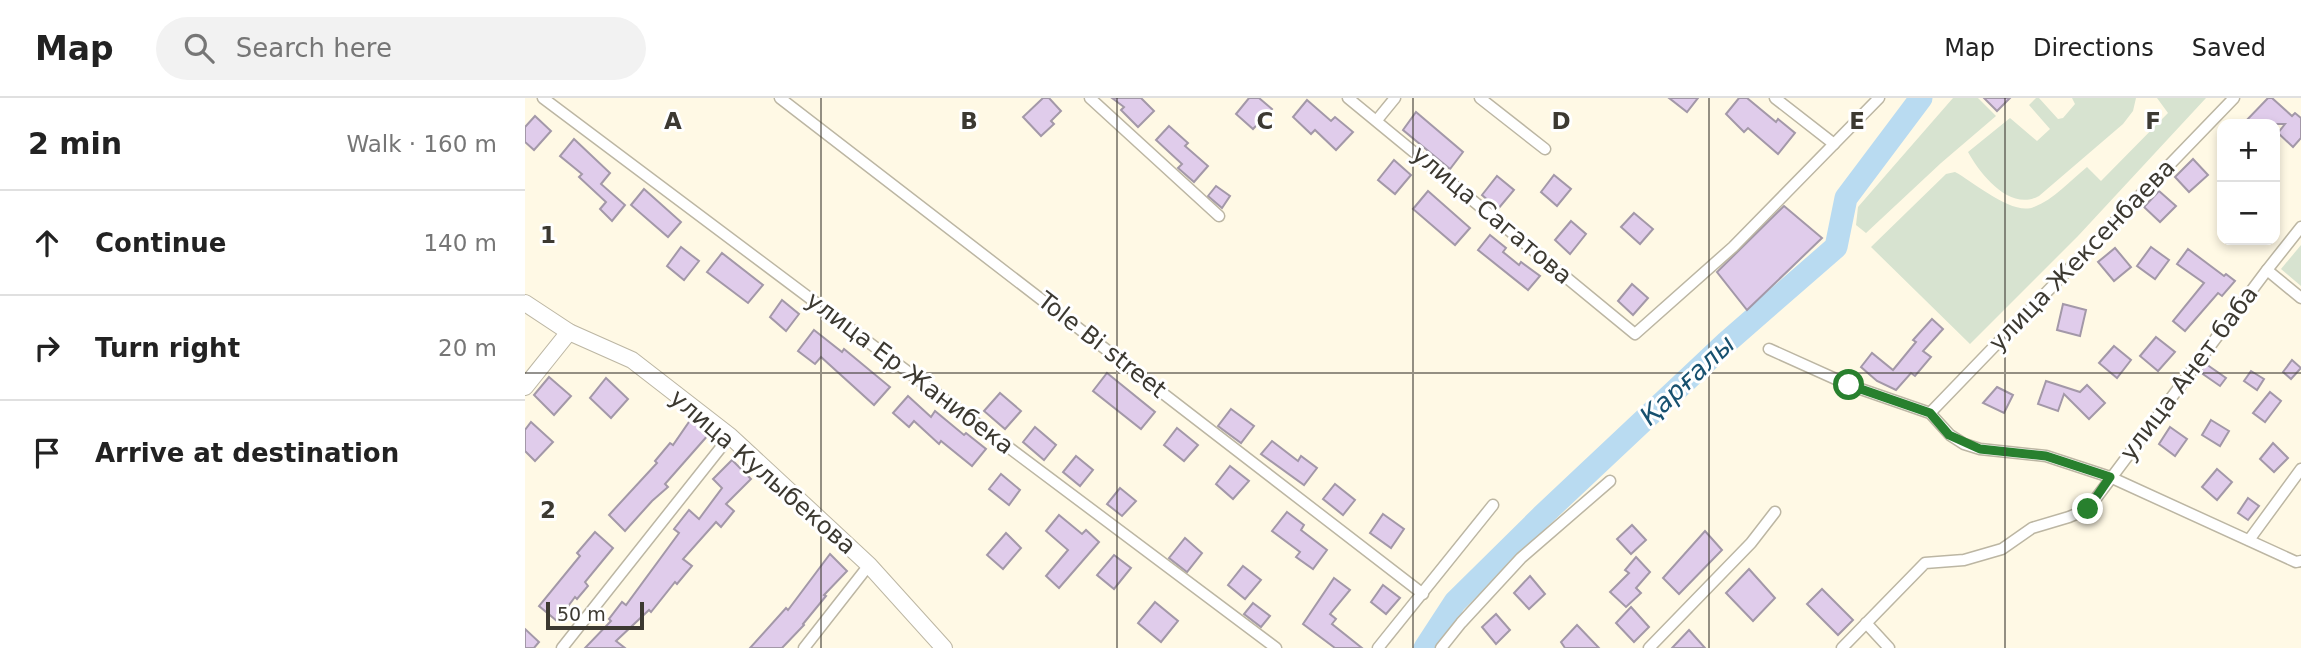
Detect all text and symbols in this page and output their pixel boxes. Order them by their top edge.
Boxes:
search box [156,17,646,80]
text: Map [35,29,114,68]
icon: search [180,29,218,67]
text: Search here [236,33,392,63]
text: Map [1944,34,1995,62]
text: Directions [2033,34,2154,62]
text: Saved [2192,34,2266,62]
text: A [664,108,682,134]
text: B [960,108,978,134]
text: C [1257,108,1273,134]
text: D [1551,108,1571,134]
text: E [1849,108,1865,134]
text: F [2145,108,2161,134]
map controls [2217,119,2280,245]
button: + [2217,119,2280,182]
text: 2 min [28,126,122,161]
text: Walk · 160 m [346,131,497,157]
street label: улица Сагатова [1406,140,1578,290]
street label: улица Жексенбаева [1983,153,2181,357]
button: − [2217,182,2280,245]
text: 1 [540,222,556,248]
icon: ahead [28,224,66,262]
text: Continue [95,228,226,258]
text: 140 m [423,230,497,256]
street label: улица Анет баба [2114,280,2264,466]
street label: улица Ер Жанибека [801,286,1019,460]
street label: Tole Bi street [1031,286,1172,404]
icon: right [28,329,66,367]
water label: Қарғалы [1633,329,1741,431]
text: Turn right [95,333,240,363]
text: 20 m [438,335,497,361]
route start [1833,369,1864,400]
street label: улица Кулыбекова [664,384,862,560]
icon: arrive [28,434,66,472]
text: Arrive at destination [95,438,399,468]
route end [2072,493,2103,524]
text: 2 [540,497,556,523]
scale bar [546,599,644,631]
text: 50 m [557,603,606,625]

